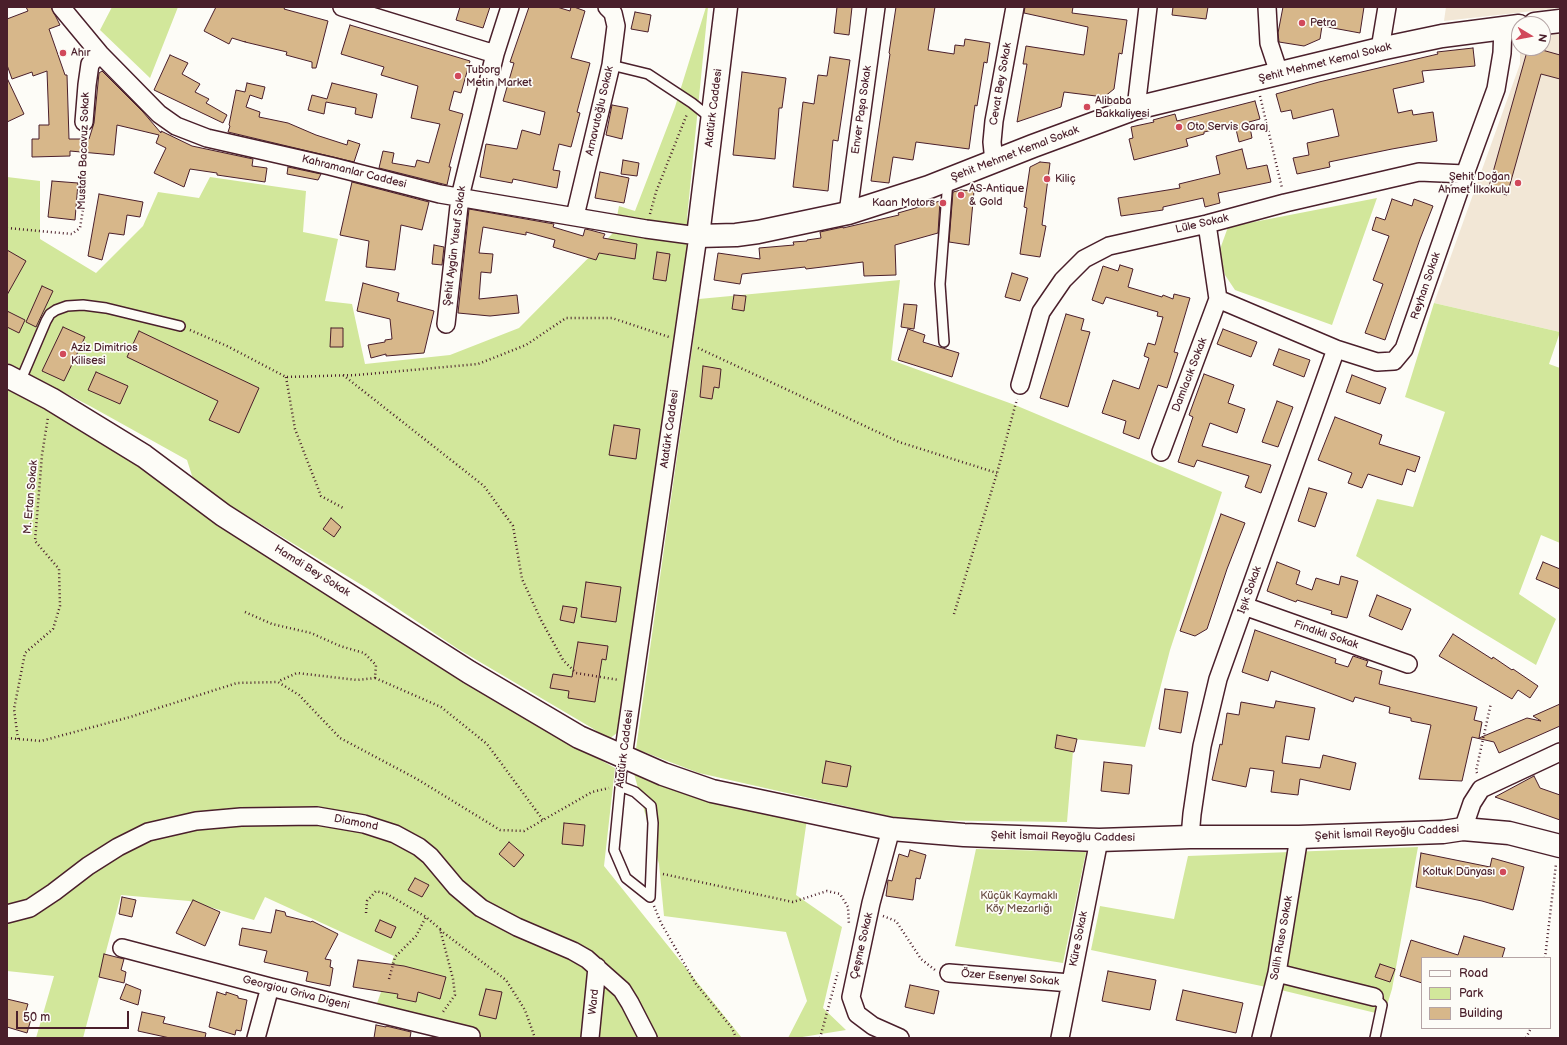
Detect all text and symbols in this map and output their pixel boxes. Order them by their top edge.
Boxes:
place label: Petra [1310,16,1336,30]
north arrow [1511,16,1551,56]
marker: Petra [1297,18,1307,28]
text: N [1535,33,1549,43]
street label: Şehit Mehmet Kemal Sokak [1257,40,1393,86]
street label: Cevat Bey Sokak [987,42,1015,126]
place label: Ahır [71,46,90,60]
marker: Ahır [58,48,68,58]
place label: Tuborg Metin Market [466,63,532,89]
street label: Arnavutoğlu Sokak [583,65,617,157]
street label: Enver Paşa Sokak [849,65,875,155]
street label: Atatürk Caddesi [703,68,725,148]
marker: Tuborg Metin Market [453,71,463,81]
street label: Mustafa Bacavuz Sokak [75,92,93,210]
place label: Alibaba Bakkaliyesi [1095,94,1149,120]
marker: Alibaba Bakkaliyesi [1082,102,1092,112]
place label: Oto Servis Garaj [1187,120,1268,134]
marker: Oto Servis Garaj [1174,122,1184,132]
street label: Şehit Mehmet Kemal Sokak [949,123,1081,185]
street label: Kahramanlar Caddesi [300,153,408,191]
place label: Şehit Doğan Ahmet İlkokulu [1438,170,1510,196]
place label: Kiliç [1055,172,1076,186]
marker: Kiliç [1042,174,1052,184]
marker: Şehit Doğan Ahmet İlkokulu [1513,178,1523,188]
place label: AS-Antique & Gold [969,182,1024,208]
street label: Şehit Aygün Yusuf Sokak [441,185,469,307]
marker: AS-Antique & Gold [956,190,966,200]
place label: Kaan Motors [872,196,935,210]
marker: Kaan Motors [938,198,948,208]
street label: Lüle Sokak [1174,211,1230,237]
street label: Reyhan Sokak [1408,251,1444,321]
street label: Damlacık Sokak [1170,336,1210,414]
place label: Aziz Dimitrios Kilisesi [71,341,138,367]
marker: Aziz Dimitrios Kilisesi [58,349,68,359]
street label: Atatürk Caddesi [658,389,682,469]
street label: M. Ertan Sokak [21,460,41,534]
street label: Hamdi Bey Sokak [272,542,352,600]
street label: Işık Sokak [1235,564,1265,616]
street label: Findıklı Sokak [1292,618,1360,652]
street label: Atatürk Caddesi [614,709,636,789]
street label: Diamond [333,812,379,834]
street label: Şehit İsmail Reyoğlu Caddesi [1315,823,1459,843]
street label: Şehit İsmail Reyoğlu Caddesi [991,829,1135,845]
place label: Koltuk Dünyası [1422,865,1495,879]
marker: Koltuk Dünyası [1498,867,1508,877]
park label: Küçük Kaymaklı Köy Mezarlığı [980,889,1058,915]
street label: Salih Ruso Sokak [1268,895,1296,981]
street label: Küre Sokak [1067,910,1091,968]
street label: Çeşme Sokak [848,911,876,981]
legend [1421,957,1551,1029]
text: Road [1459,966,1488,981]
street label: Özer Esenyel Sokak [960,967,1060,989]
street label: Georgiou Griva Digeni [241,973,351,1013]
text: Park [1459,986,1483,1001]
street label: Ward [586,989,602,1015]
scale bar [18,1003,131,1029]
text: Building [1459,1006,1503,1021]
text: 50 m [23,1010,50,1025]

